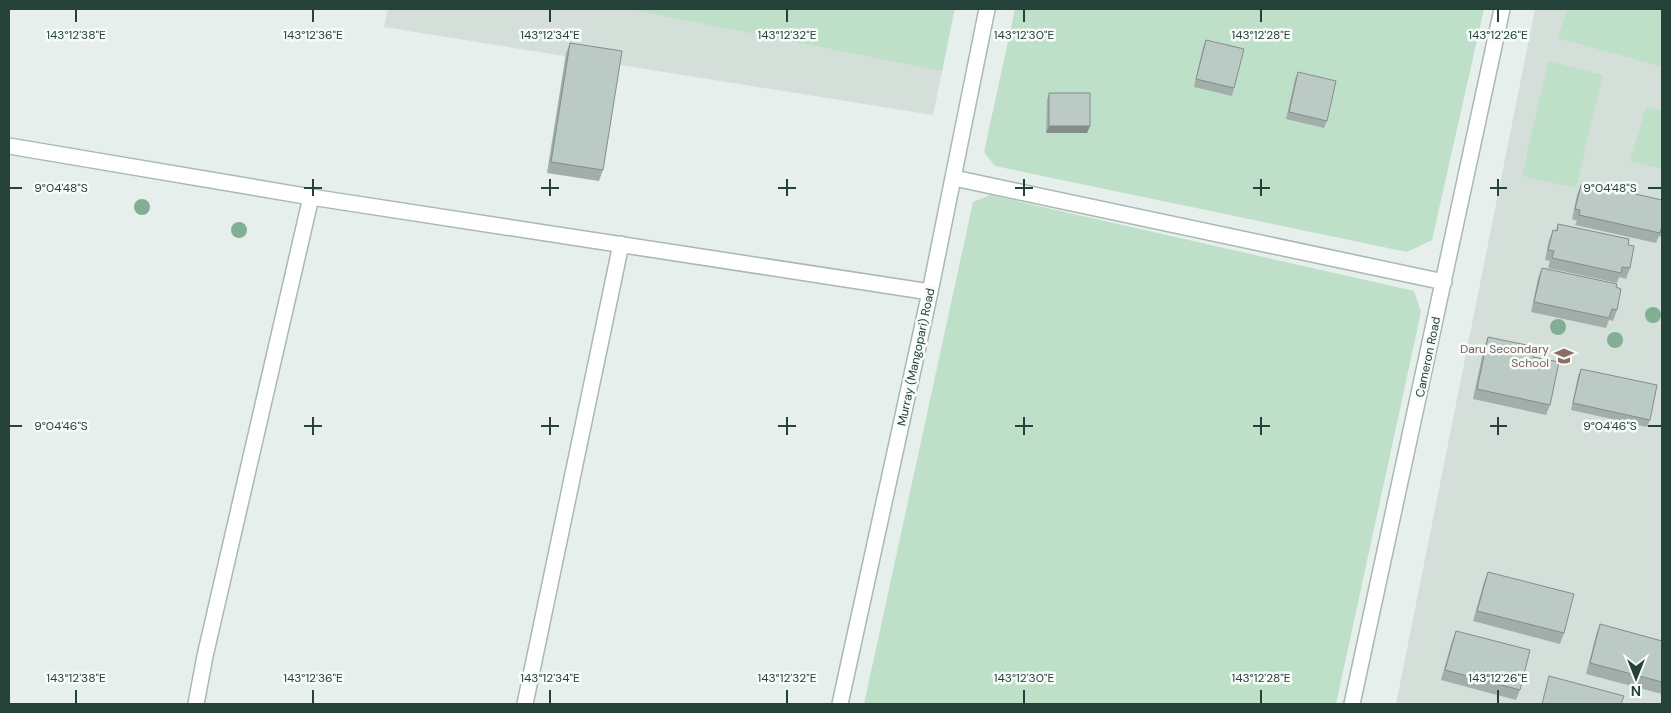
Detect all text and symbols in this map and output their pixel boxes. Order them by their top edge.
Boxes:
text: 143°12'38"E [46,27,106,43]
text: 143°12'36"E [283,27,343,43]
text: 143°12'34"E [520,27,580,43]
text: 143°12'32"E [757,27,817,43]
text: 143°12'30"E [994,27,1054,43]
text: 143°12'28"E [1231,27,1291,43]
text: 143°12'26"E [1468,27,1528,43]
text: 9°04'48"S [34,180,88,196]
text: 9°04'48"S [1583,180,1637,196]
street label: Murray (Mangopari) Road [894,287,938,427]
street label: Cameron Road [1412,315,1444,399]
place label: Daru Secondary School [1460,341,1549,371]
school or university icon: Daru Secondary School [1553,345,1575,367]
text: 9°04'46"S [34,418,88,434]
text: 9°04'46"S [1583,418,1637,434]
north arrow [1611,653,1661,703]
text: 143°12'38"E [46,670,106,686]
text: 143°12'36"E [283,670,343,686]
text: 143°12'34"E [520,670,580,686]
text: 143°12'32"E [757,670,817,686]
text: 143°12'30"E [994,670,1054,686]
text: 143°12'28"E [1231,670,1291,686]
text: 143°12'26"E [1468,670,1528,686]
text: N [1631,682,1641,700]

